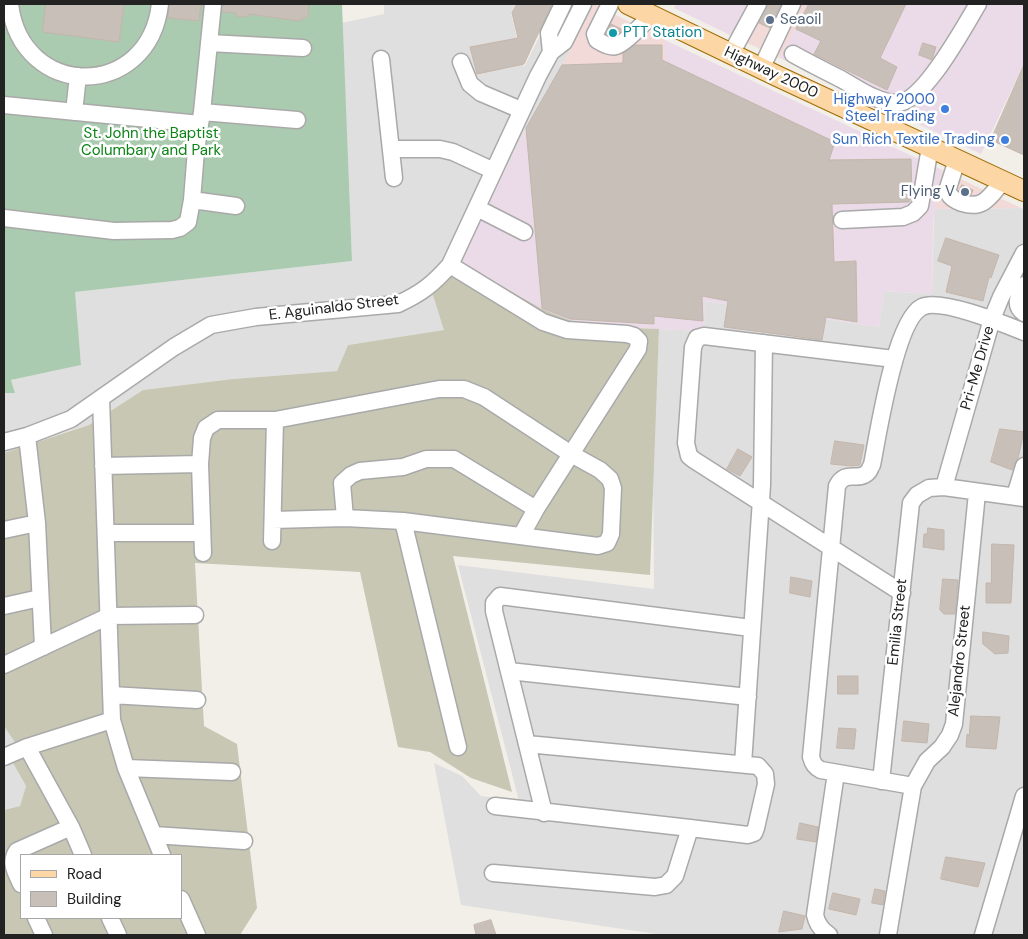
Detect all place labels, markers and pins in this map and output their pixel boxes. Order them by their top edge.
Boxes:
place label: Seaoil [780,11,821,29]
marker: Seaoil [764,14,776,26]
place label: PTT Station [623,24,702,42]
marker: PTT Station [607,27,619,39]
place label: Highway 2000 Steel Trading [833,91,935,126]
marker: Highway 2000 Steel Trading [939,103,951,115]
place label: Sun Rich Textile Trading [832,131,995,149]
marker: Sun Rich Textile Trading [999,134,1011,146]
place label: Flying V [901,183,955,201]
marker: Flying V [959,186,971,198]

